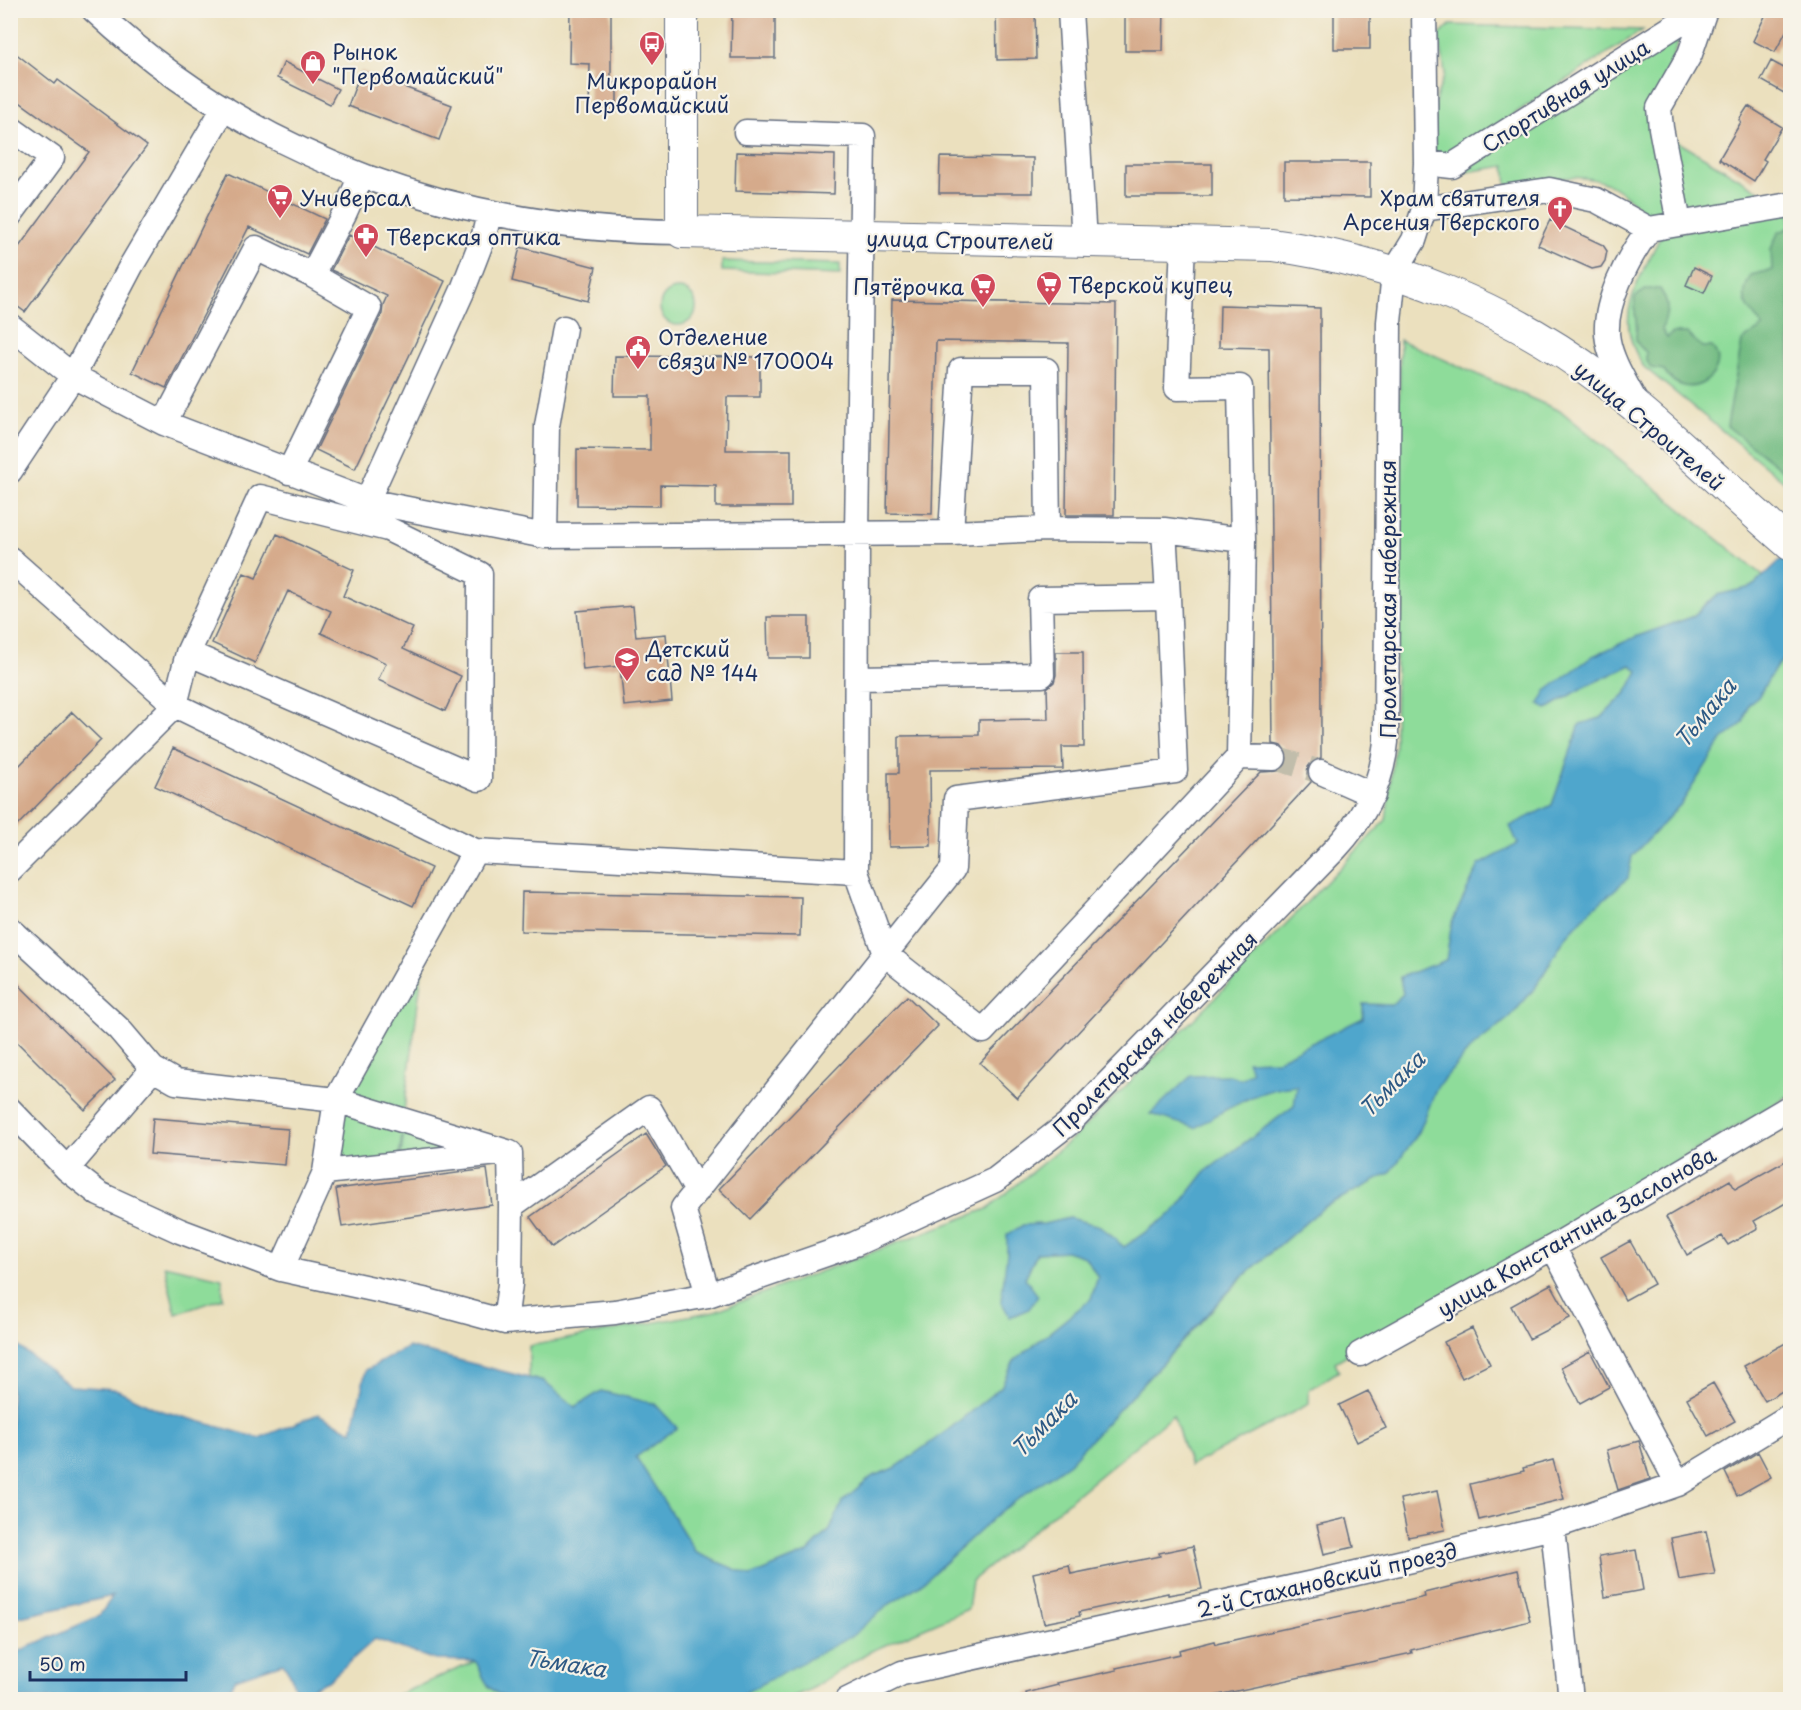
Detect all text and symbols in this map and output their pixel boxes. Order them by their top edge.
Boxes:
bus stop icon: Микрорайон Первомайский [637,29,667,67]
street label: Спортивная улица [1475,30,1656,160]
place label: Рынок "Первомайский" [332,35,504,91]
shop icon: Рынок "Первомайский" [298,48,328,86]
place label: Микрорайон Первомайский [575,64,729,120]
place label: Универсал [300,181,412,213]
place label: Храм святителя Арсения Тверского [1343,181,1540,237]
supermarket icon: Универсал [265,182,295,220]
church icon: Храм святителя Арсения Тверского [1545,194,1575,232]
place label: Тверская оптика [386,220,561,252]
pharmacy icon: Тверская оптика [351,221,381,259]
street label: улица Строителей [866,221,1054,257]
place label: Тверской купец [1068,268,1232,300]
supermarket icon: Тверской купец [1034,269,1064,307]
place label: Пятёрочка [853,270,965,302]
supermarket icon: Пятёрочка [968,271,998,309]
place label: Отделение связи № 170004 [658,320,834,376]
public building icon: Отделение связи № 170004 [623,333,653,371]
street label: улица Строителей [1568,352,1732,498]
street label: Пролетарская набережная [1371,460,1403,738]
place label: Детский сад № 144 [645,632,759,688]
school or university icon: Детский сад № 144 [612,645,642,683]
water label: Тьмака [1665,669,1743,754]
street label: Пролетарская набережная [1044,923,1264,1143]
water label: Тьмака [1351,1042,1432,1123]
street label: улица Константина Заслонова [1431,1138,1721,1324]
water label: Тьмака [1003,1382,1084,1463]
street label: 2-й Стахановский проезд [1194,1533,1460,1625]
water label: Тьмака [523,1639,610,1685]
scale bar [30,1644,186,1682]
text: 50 m [39,1650,86,1677]

